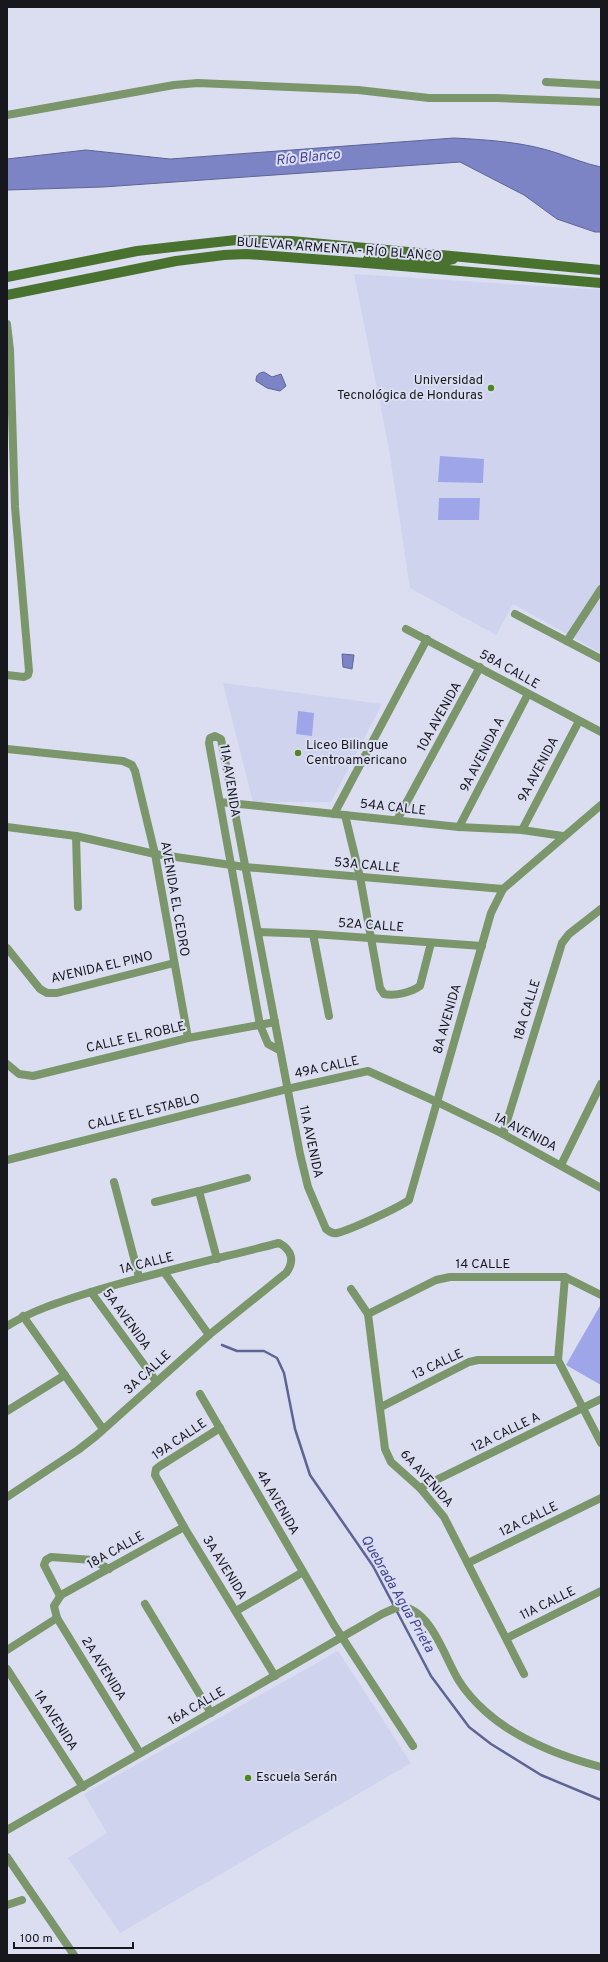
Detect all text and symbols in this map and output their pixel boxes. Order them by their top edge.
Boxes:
water label: Río Blanco [275,146,341,170]
street label: BULEVAR ARMENTA - RÍO BLANCO [236,233,442,265]
place label: Universidad Tecnológica de Honduras [337,373,483,404]
marker: Universidad Tecnológica de Honduras [486,383,496,393]
street label: 58A CALLE [476,647,542,693]
street label: 10A AVENIDA [414,679,466,755]
street label: 9A AVENIDA A [457,715,509,795]
street label: 9A AVENIDA [515,735,563,805]
place label: Liceo Bilingue Centroamericano [306,738,407,769]
street label: 11A AVENIDA [215,743,243,819]
marker: Liceo Bilingue Centroamericano [293,748,303,758]
street label: 54A CALLE [359,797,427,819]
street label: AVENIDA EL CEDRO [156,840,192,958]
street label: 53A CALLE [333,855,401,877]
street label: 52A CALLE [337,916,405,936]
street label: AVENIDA EL PINO [49,948,155,988]
street label: 18A CALLE [511,978,545,1042]
street label: 8A AVENIDA [430,982,466,1056]
street label: CALLE EL ROBLE [85,1019,187,1057]
street label: 49A CALLE [293,1053,361,1083]
street label: CALLE EL ESTABLO [86,1091,202,1135]
street label: 11A AVENIDA [295,1104,326,1180]
street label: 1A AVENIDA [491,1110,559,1156]
street label: 1A CALLE [118,1250,176,1278]
street label: 14 CALLE [456,1257,510,1273]
street label: 5A AVENIDA [98,1286,154,1354]
street label: 13 CALLE [410,1346,466,1384]
street label: 3A CALLE [121,1348,175,1398]
street label: 12A CALLE A [469,1409,543,1457]
street label: 19A CALLE [150,1416,210,1464]
street label: 6A AVENIDA [396,1447,456,1511]
street label: 4A AVENIDA [252,1468,302,1538]
street label: 12A CALLE [497,1499,561,1541]
street label: 18A CALLE [85,1529,147,1573]
water label: Quebrada Agua Prieta [356,1532,438,1656]
street label: 3A AVENIDA [198,1533,250,1603]
street label: 11A CALLE [518,1584,578,1624]
street label: 2A AVENIDA [77,1634,129,1704]
street label: 16A CALLE [166,1684,228,1730]
street label: 1A AVENIDA [30,1688,81,1754]
place label: Escuela Serán [256,1770,337,1786]
marker: Escuela Serán [243,1773,253,1783]
scale bar [14,1924,133,1950]
text: 100 m [20,1931,53,1947]

